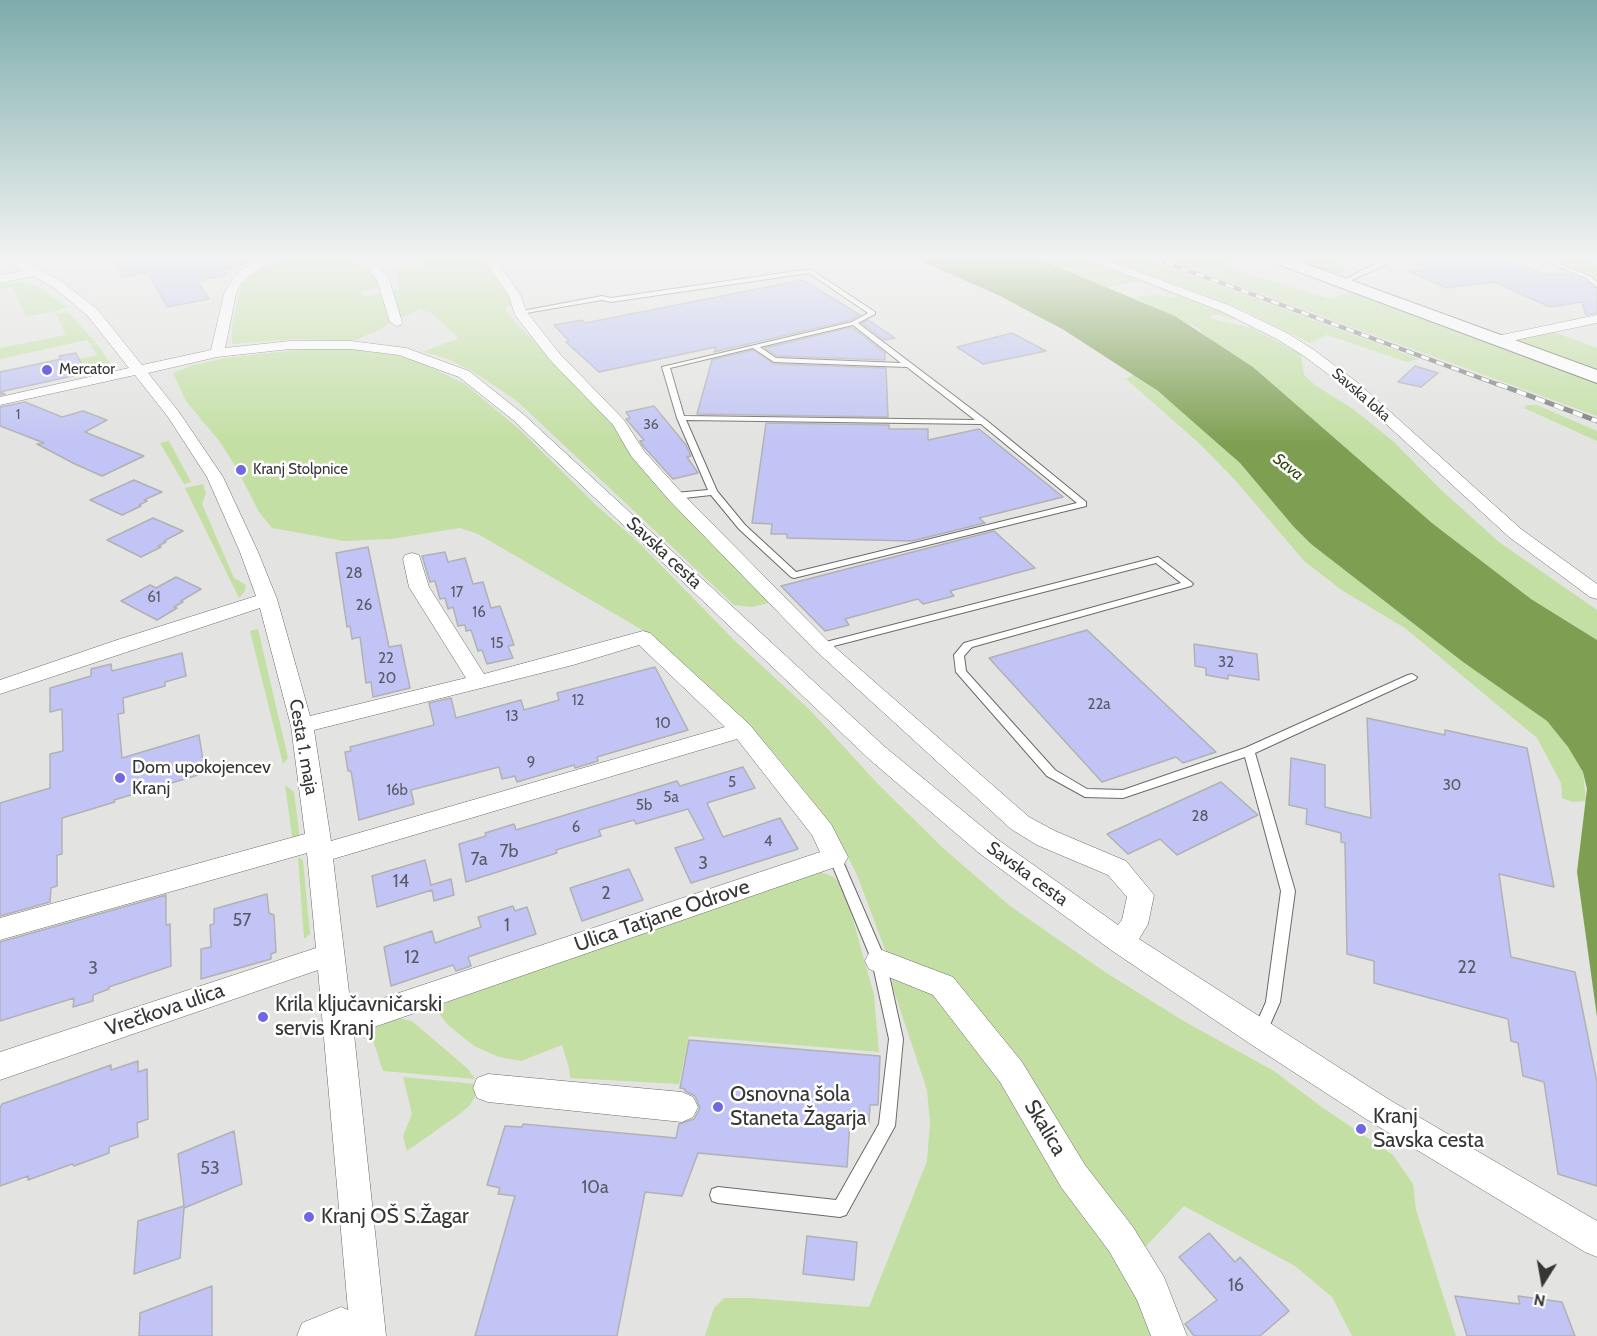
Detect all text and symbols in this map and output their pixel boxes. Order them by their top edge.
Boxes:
place label: Mercator [59,361,115,379]
marker: Mercator [40,363,54,377]
street label: Savska loka [1328,365,1394,425]
house number: 1 [16,407,20,423]
house number: 36 [643,417,659,433]
water label: Sava [1269,449,1307,485]
place label: Kranj Stolpnice [253,461,348,479]
marker: Kranj Stolpnice [234,463,248,477]
street label: Savska cesta [622,513,706,593]
house number: 28 [346,565,362,583]
house number: 17 [451,584,463,602]
house number: 61 [147,589,161,607]
house number: 26 [356,597,372,615]
house number: 16 [472,604,486,622]
house number: 15 [490,635,504,653]
house number: 22 [378,650,394,668]
house number: 32 [1218,654,1234,672]
house number: 20 [378,670,396,688]
house number: 12 [572,692,584,710]
house number: 22a [1088,696,1110,714]
street label: Cesta 1. maja [284,697,322,797]
house number: 13 [505,708,519,726]
house number: 10 [655,715,671,733]
house number: 9 [527,754,535,772]
place label: Dom upokojencev Kranj [132,757,271,800]
marker: Dom upokojencev Kranj [113,771,127,785]
house number: 5 [728,774,736,792]
house number: 30 [1443,777,1461,795]
house number: 16b [386,782,408,800]
house number: 5a [663,789,679,807]
house number: 5b [636,797,652,815]
house number: 28 [1192,808,1208,826]
house number: 6 [572,819,580,837]
house number: 4 [764,833,772,851]
street label: Savska cesta [982,837,1072,911]
house number: 7b [499,841,519,863]
house number: 7a [470,849,488,871]
house number: 3 [698,853,708,875]
house number: 14 [393,871,409,893]
street label: Ulica Tatjane Odrove [571,874,753,958]
house number: 2 [601,883,611,905]
house number: 57 [233,910,251,932]
house number: 1 [504,915,510,937]
house number: 12 [404,947,420,969]
house number: 22 [1458,957,1476,979]
house number: 3 [88,958,98,980]
street label: Vrečkova ulica [102,978,228,1042]
place label: Krila ključavničarski servis Kranj [275,992,442,1042]
marker: Krila ključavničarski servis Kranj [256,1010,270,1024]
place label: Osnovna šola Staneta Žagarja [730,1082,867,1132]
street label: Skalica [1019,1096,1071,1160]
marker: Osnovna šola Staneta Žagarja [711,1100,725,1114]
place label: Kranj Savska cesta [1373,1104,1484,1154]
marker: Kranj Savska cesta [1354,1122,1368,1136]
house number: 53 [200,1158,220,1180]
house number: 10a [581,1177,609,1199]
place label: Kranj OŠ S.Žagar [321,1204,469,1230]
marker: Kranj OŠ S.Žagar [302,1210,316,1224]
north arrow [1513,1252,1573,1312]
house number: 16 [1228,1275,1244,1297]
text: N [1532,1290,1547,1311]

